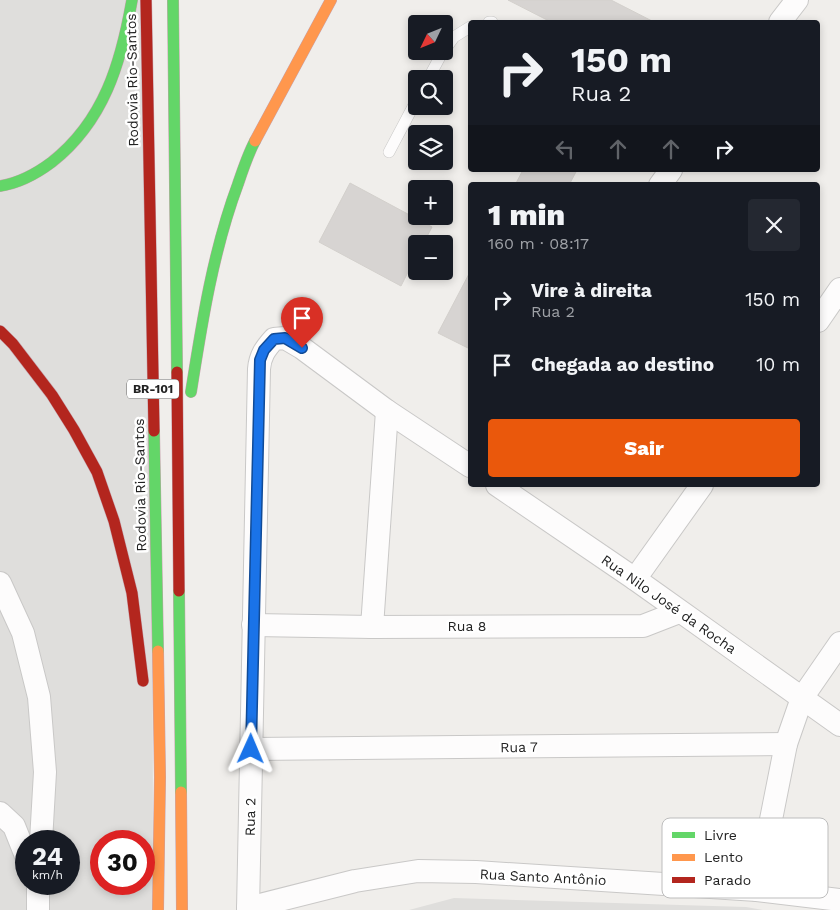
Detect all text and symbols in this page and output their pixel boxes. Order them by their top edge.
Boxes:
street label: Rodovia Rio-Santos [123,13,141,147]
north arrow [408,15,452,60]
map controls [408,15,453,280]
text: 150 m [571,39,672,81]
icon: right [488,40,553,105]
button: search [408,70,453,115]
text: Rua 2 [571,81,631,106]
button: layers [408,125,453,170]
icon: left [551,135,579,163]
icon: ahead [604,135,632,163]
icon: ahead [657,135,685,163]
icon: right [710,135,738,163]
button: + [408,180,453,225]
text: 1 min [488,197,565,232]
button: close [748,199,800,251]
text: 160 m · 08:17 [488,234,589,253]
button: − [408,235,453,280]
text: Vire à direita [531,279,652,302]
icon: right [488,286,516,314]
text: 150 m [745,288,800,311]
pin [281,297,323,348]
text: Rua 2 [531,302,575,321]
icon: arrive [288,304,316,332]
icon: arrive [488,351,516,379]
text: Chegada ao destino [531,353,714,376]
text: 10 m [756,353,800,376]
road number: BR-101 [127,379,179,398]
street label: Rodovia Rio-Santos [131,418,149,552]
button: Sair [488,419,800,477]
street label: Rua Nilo José da Rocha [599,551,740,657]
street label: Rua 8 [448,618,486,634]
position arrow [224,722,276,774]
street label: Rua 7 [500,739,538,755]
street label: Rua 2 [242,798,258,836]
legend [662,818,828,898]
text: Livre [704,827,737,843]
speed limit sign: 30 [90,830,155,895]
text: 24 [32,842,63,871]
text: Lento [704,849,743,865]
street label: Rua Santo Antônio [479,866,607,888]
text: km/h [32,868,63,882]
text: Parado [704,872,751,888]

